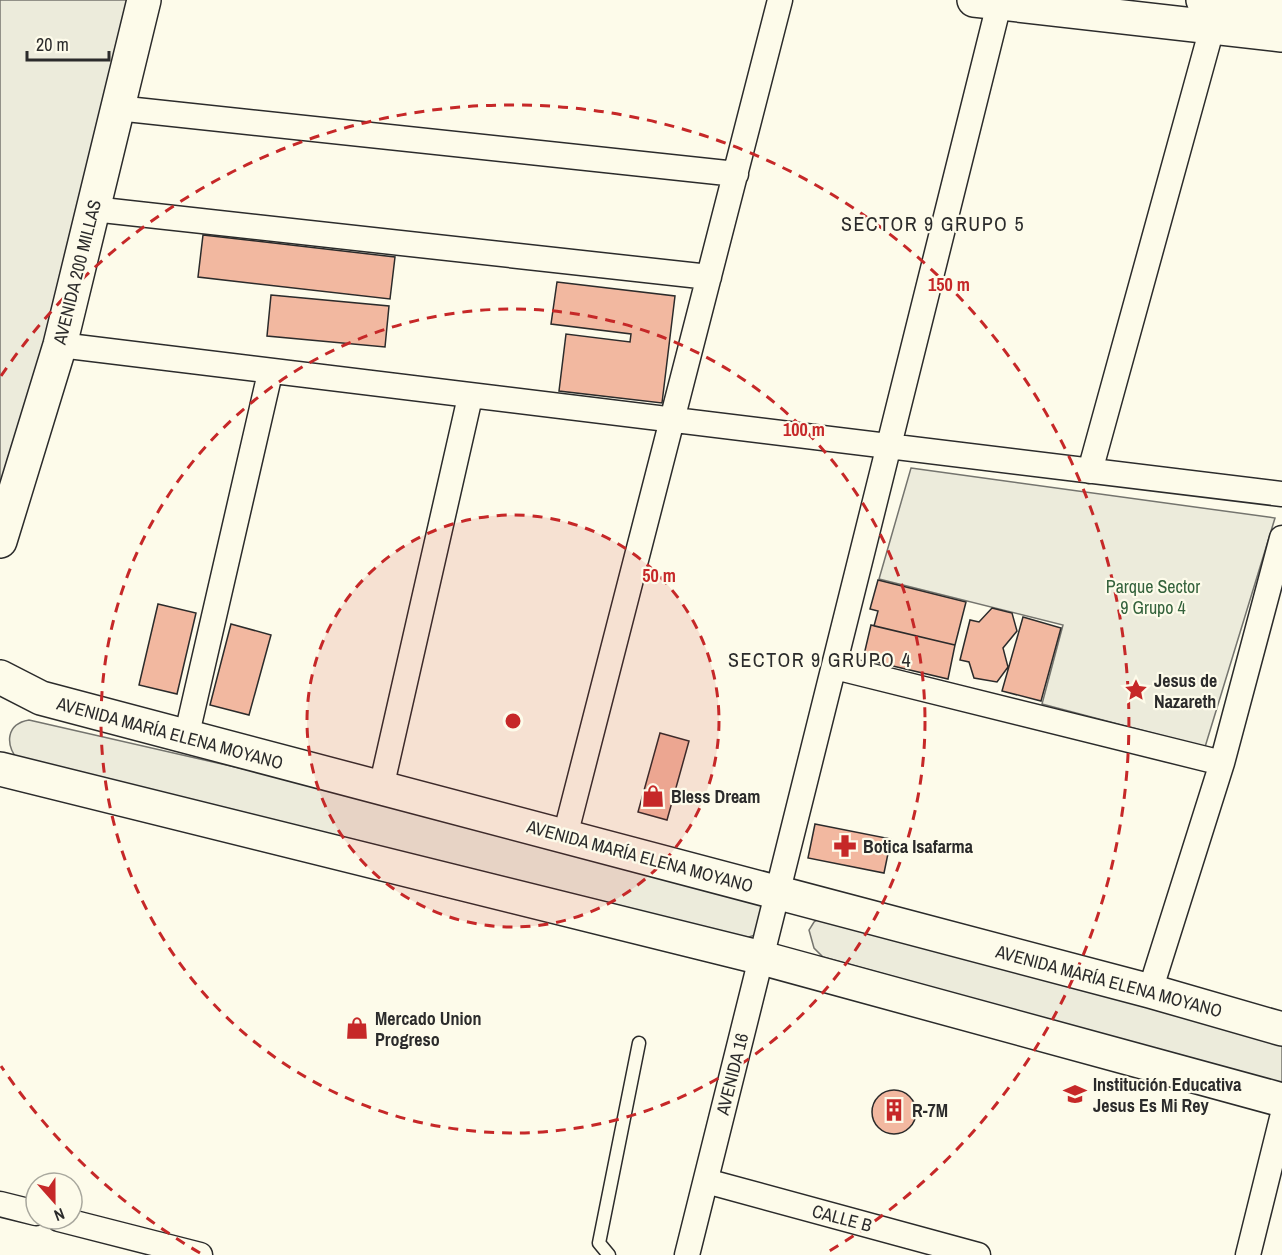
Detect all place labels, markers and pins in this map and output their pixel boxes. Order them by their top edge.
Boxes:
place label: Jesus de Nazareth [1154,668,1217,714]
place icon: Jesus de Nazareth [1123,677,1149,703]
centre of rings [503,711,523,731]
shop icon: Bless Dream [640,783,666,809]
place label: Bless Dream [671,784,760,809]
pharmacy icon: Botica Isafarma [832,833,858,859]
place label: Botica Isafarma [863,834,974,859]
place label: Mercado Union Progreso [375,1006,482,1052]
shop icon: Mercado Union Progreso [344,1015,370,1041]
place label: Institución Educativa Jesus Es Mi Rey [1093,1072,1242,1118]
school or university icon: Institución Educativa Jesus Es Mi Rey [1062,1081,1088,1107]
building icon: R-7M [881,1097,907,1123]
place label: R-7M [912,1098,948,1123]

